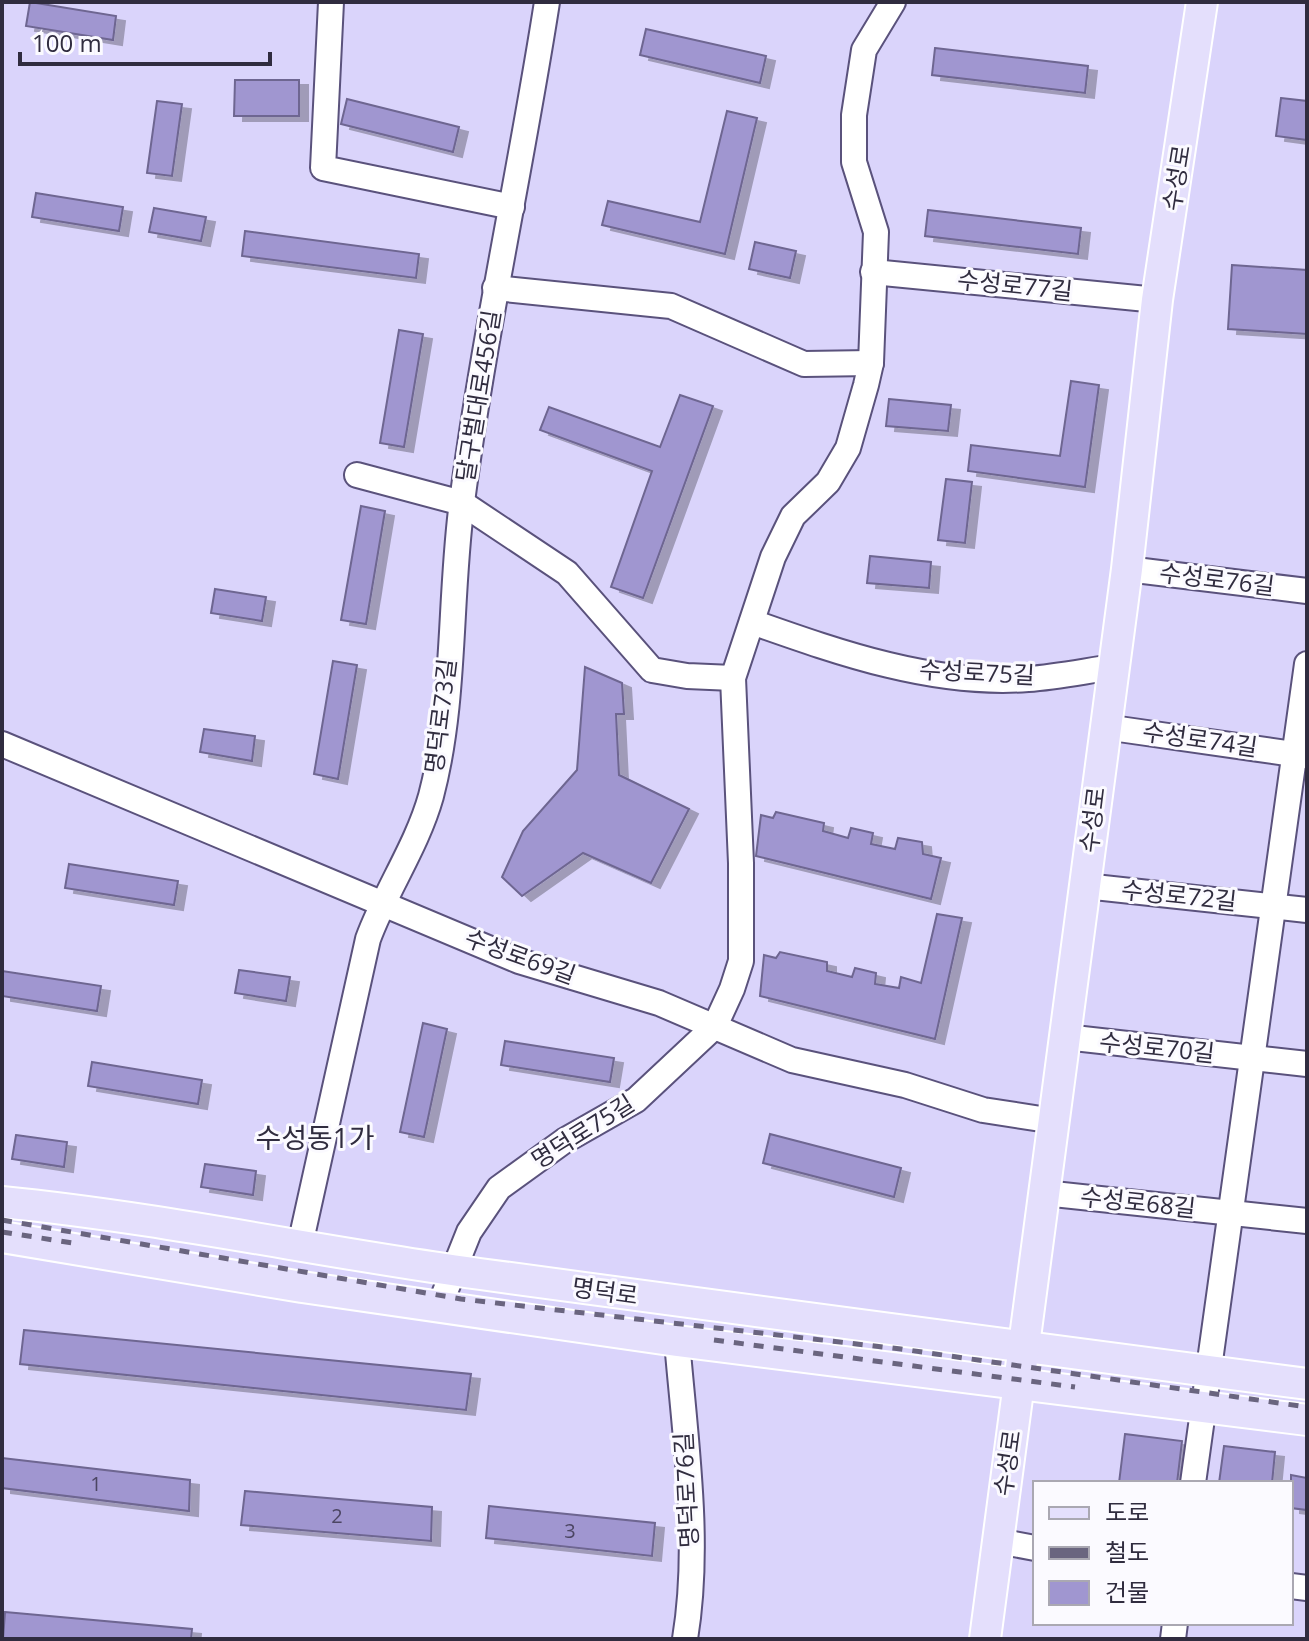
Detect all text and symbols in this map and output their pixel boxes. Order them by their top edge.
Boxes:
scale bar [20,16,270,66]
text: 100 m [32,26,102,59]
street label: 수성로 [1154,142,1197,213]
street label: 수성로77길 [956,262,1074,307]
street label: 달구벌대로456길 [448,307,507,484]
street label: 수성로76길 [1158,555,1277,602]
street label: 수성로75길 [918,652,1036,691]
street label: 명덕로73길 [416,656,463,775]
street label: 수성로74길 [1141,714,1260,763]
street label: 수성로 [1071,785,1112,855]
street label: 수성로72길 [1120,872,1238,917]
street label: 수성로69길 [460,920,581,991]
street label: 수성로70길 [1098,1024,1216,1069]
street label: 명덕로75길 [524,1086,640,1175]
district label: 수성동1가 [255,1118,375,1156]
street label: 수성로68길 [1079,1179,1197,1224]
street label: 명덕로 [570,1270,640,1311]
street label: 수성로 [986,1428,1027,1498]
street label: 명덕로76길 [666,1431,705,1549]
house number: 1 [90,1470,102,1497]
legend [1033,1481,1293,1625]
text: 도로 [1105,1495,1149,1528]
house number: 2 [331,1502,343,1529]
house number: 3 [564,1517,576,1544]
text: 철도 [1105,1535,1149,1568]
text: 건물 [1105,1575,1149,1608]

